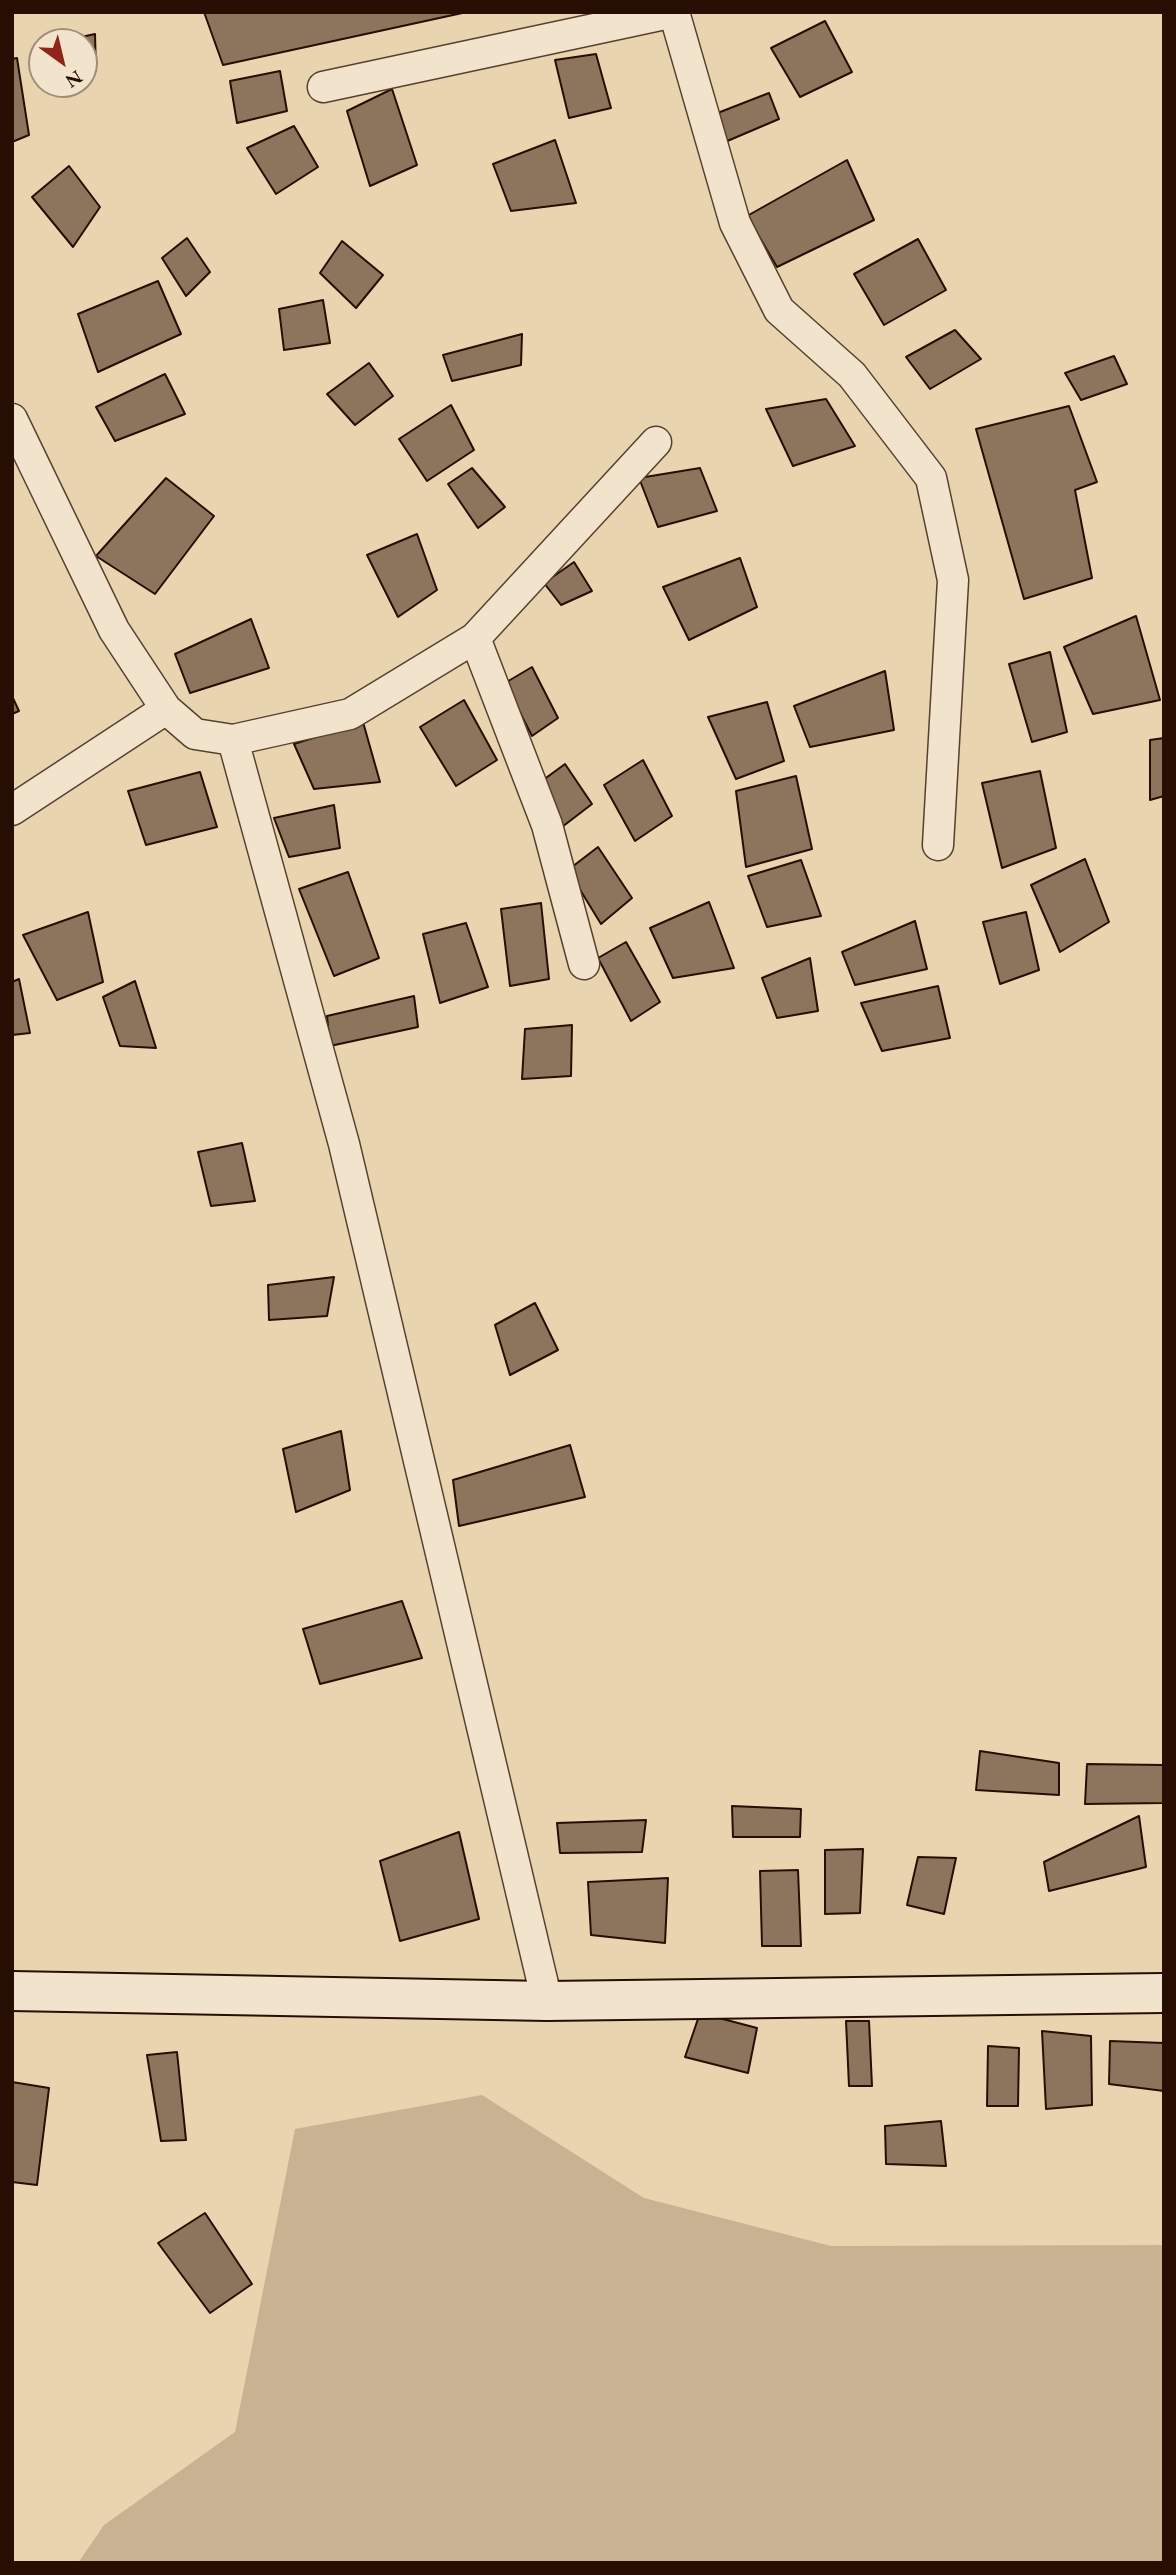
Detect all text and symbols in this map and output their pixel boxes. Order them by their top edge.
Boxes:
north arrow [28,28,98,98]
text: N [61,65,87,94]

